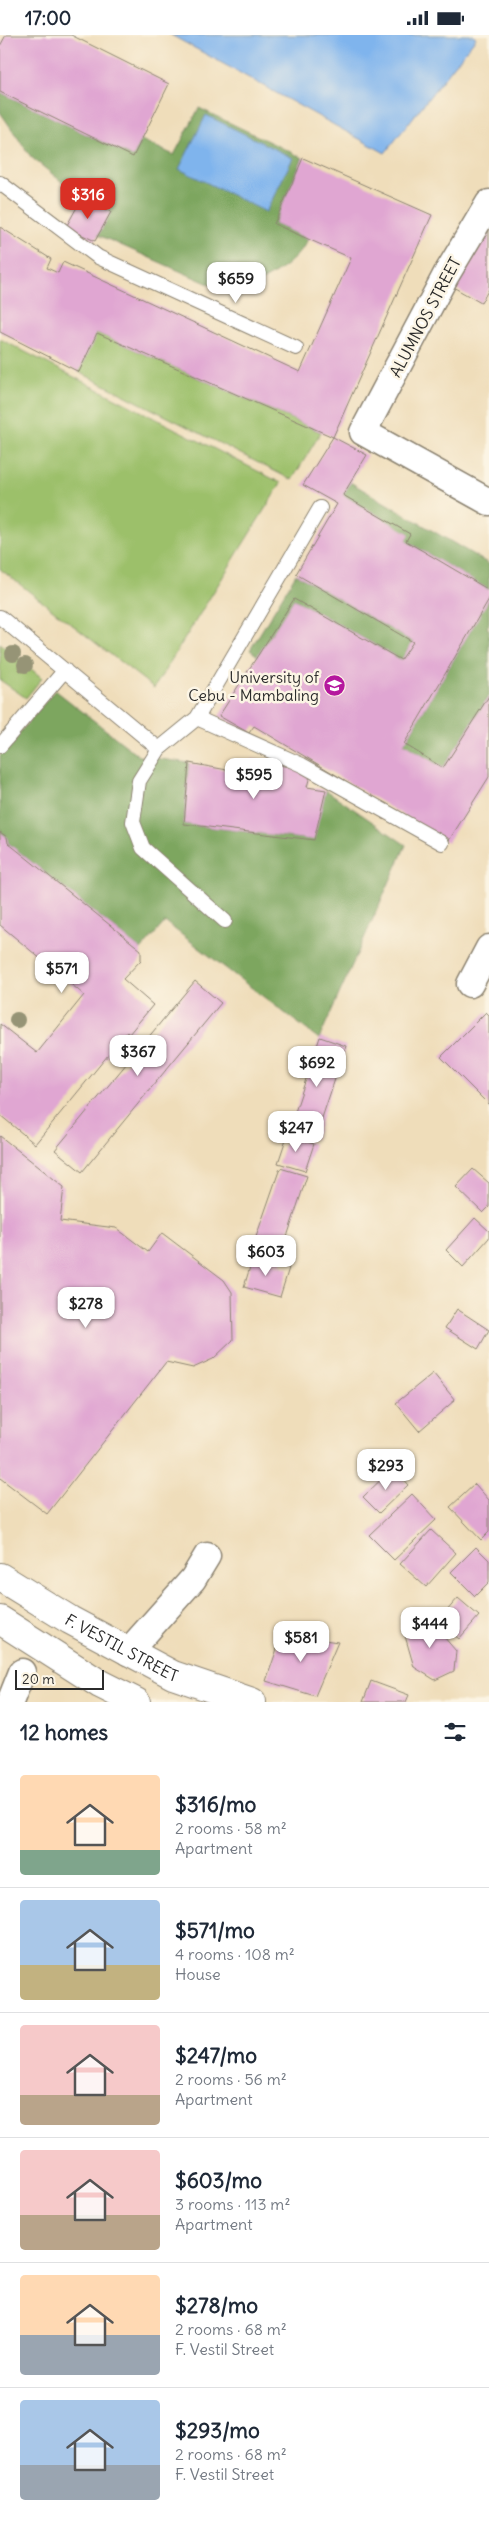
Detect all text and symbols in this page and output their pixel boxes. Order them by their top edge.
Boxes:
text: 17:00 [25,6,71,30]
pin: $316 [58,177,118,220]
text: $316 [71,184,105,204]
street label: ALUMNOS STREET [385,254,465,380]
pin: $659 [206,261,266,304]
text: $659 [218,268,254,288]
place label: University of Cebu - Mambaling [188,667,320,705]
school or university icon: University of Cebu - Mambaling [323,674,347,698]
pin: $595 [224,757,284,800]
text: $595 [236,764,272,784]
pin: $571 [32,951,92,994]
text: $571 [46,958,78,978]
pin: $367 [108,1035,168,1077]
text: $367 [120,1041,156,1061]
pin: $692 [287,1045,347,1088]
text: $692 [299,1052,335,1072]
pin: $247 [266,1111,326,1153]
text: $247 [279,1117,313,1137]
pin: $603 [236,1235,296,1277]
text: $603 [247,1241,285,1261]
pin: $278 [56,1287,116,1329]
text: $278 [69,1293,103,1313]
pin: $293 [356,1449,416,1491]
text: $293 [368,1455,404,1475]
pin: $444 [400,1607,460,1649]
street label: F. VESTIL STREET [61,1609,181,1686]
text: $444 [412,1613,448,1633]
pin: $581 [271,1621,331,1663]
text: $581 [284,1627,318,1647]
scale bar [15,1667,104,1690]
text: 20 m [22,1670,55,1688]
icon: filters [441,1718,469,1746]
text: 12 homes [20,1719,108,1746]
text: $316/mo [175,1791,256,1818]
icon: home [60,1795,120,1855]
text: 2 rooms · 58 m² [175,1818,287,1838]
text: Apartment [175,1838,253,1858]
text: $571/mo [175,1917,255,1944]
icon: home [60,1920,120,1980]
text: 4 rooms · 108 m² [175,1944,295,1964]
text: House [175,1964,221,1984]
text: $247/mo [175,2042,257,2069]
icon: home [60,2045,120,2105]
text: 2 rooms · 56 m² [175,2069,287,2089]
text: Apartment [175,2089,253,2109]
text: $603/mo [175,2167,262,2194]
icon: home [60,2170,120,2230]
text: 3 rooms · 113 m² [175,2194,290,2214]
text: Apartment [175,2214,253,2234]
text: $278/mo [175,2292,258,2319]
icon: home [60,2295,120,2355]
text: 2 rooms · 68 m² [175,2319,287,2339]
text: F. Vestil Street [175,2339,274,2359]
text: $293/mo [175,2417,260,2444]
icon: home [60,2420,120,2480]
text: 2 rooms · 68 m² [175,2444,287,2464]
text: F. Vestil Street [175,2464,274,2484]

